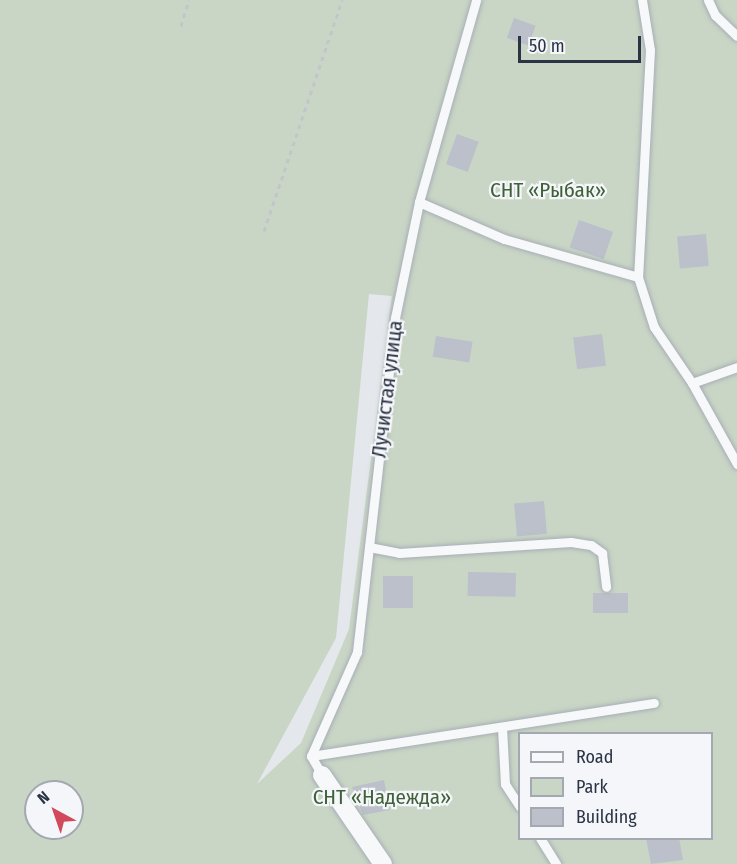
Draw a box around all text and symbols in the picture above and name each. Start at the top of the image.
scale bar [521,24,644,62]
text: 50 m [529,35,565,57]
park label: СНТ «Рыбак» [490,177,606,203]
street label: Лучистая улица [366,319,408,459]
legend [518,732,713,840]
text: Road [576,746,613,768]
text: Park [576,776,608,798]
north arrow [24,780,84,840]
park label: СНТ «Надежда» [313,784,451,810]
text: N [34,787,53,808]
text: Building [576,806,637,828]

